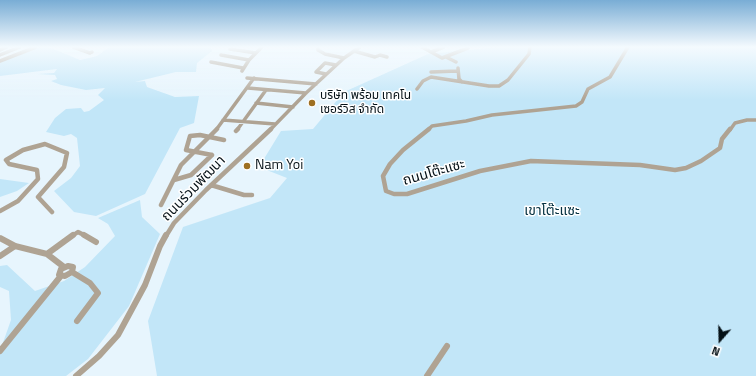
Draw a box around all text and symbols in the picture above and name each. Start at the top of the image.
place label: บริษัท พร้อม เทคโน เซอร์วิส จำกัด [320,89,411,117]
marker: บริษัท พร้อม เทคโน เซอร์วิส จำกัด [307,98,317,108]
street label: ถนนร่วมพัฒนา [159,153,229,225]
street label: ถนนโต๊ะแซะ [401,156,467,190]
place label: Nam Yoi [255,158,303,174]
marker: Nam Yoi [242,161,252,171]
park label: เขาโต๊ะแซะ [524,204,580,220]
north arrow [700,320,740,360]
text: N [710,342,722,360]

